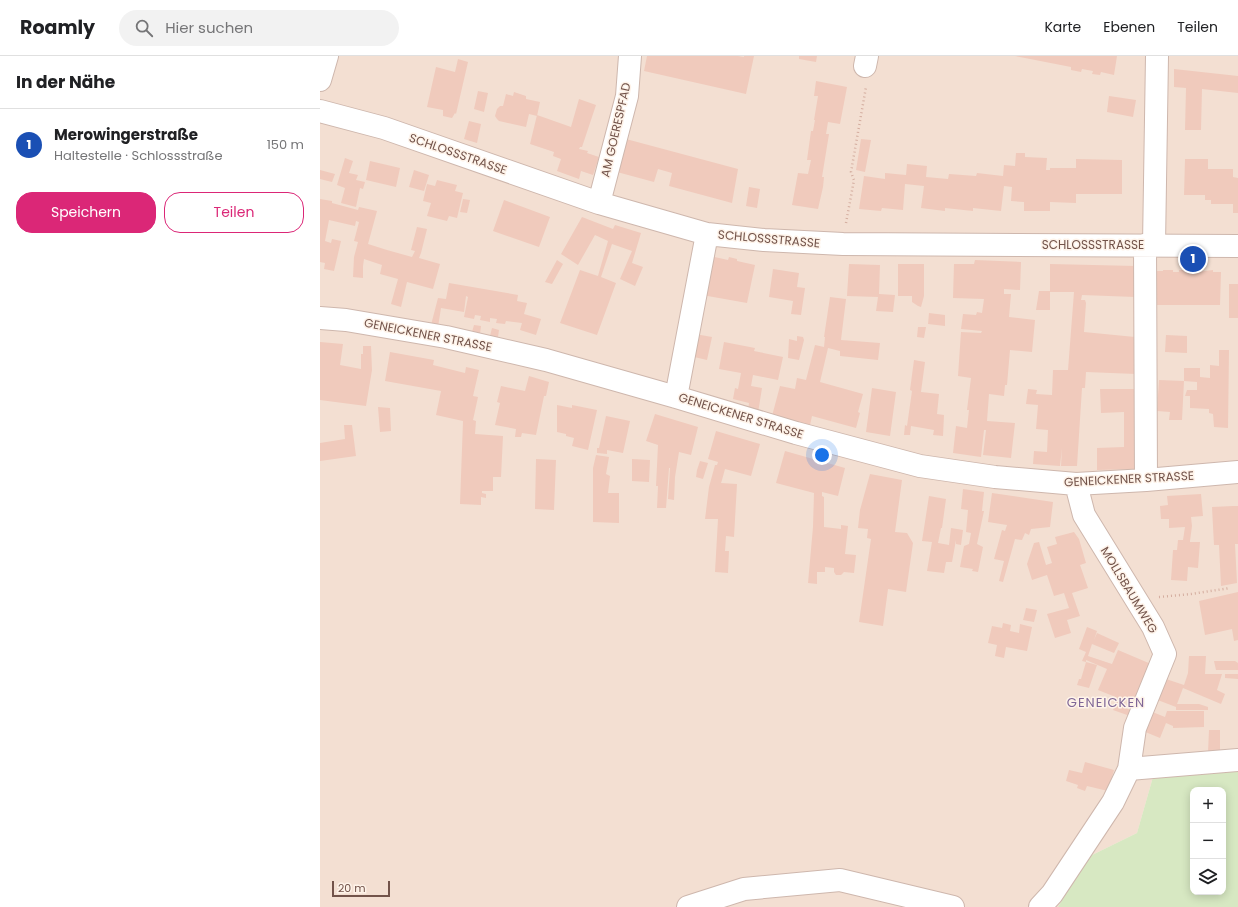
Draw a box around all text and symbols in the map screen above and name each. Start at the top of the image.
search box [119,10,399,46]
text: Roamly [20,14,95,41]
icon: search [133,17,155,39]
text: Hier suchen [165,17,253,38]
text: Karte [1044,17,1081,37]
text: Ebenen [1103,17,1155,37]
text: Teilen [1177,17,1218,37]
text: In der Nähe [16,70,115,94]
street label: AM GOERESPFAD [596,81,635,179]
text: Merowingerstraße [54,124,198,145]
street label: SCHLOSSSTRASSE [407,129,509,178]
text: 1 [27,135,31,154]
text: 150 m [267,135,304,154]
text: Haltestelle · Schlossstraße [54,146,223,165]
button: Speichern [16,192,156,233]
button: Teilen [164,192,304,233]
street label: SCHLOSSSTRASSE [717,226,821,251]
street label: SCHLOSSSTRASSE [1042,236,1144,253]
pin: 1 [1180,244,1206,274]
street label: GENEICKENER STRASSE [363,314,493,355]
street label: GENEICKENER STRASSE [677,388,806,443]
your location [812,445,832,465]
street label: GENEICKENER STRASSE [1064,467,1194,490]
street label: MOLLSBAUMWEG [1097,543,1162,636]
district label: GENEICKEN [1067,693,1145,712]
map controls [1190,787,1226,895]
button: + [1190,787,1226,823]
button: − [1190,823,1226,859]
button: layers [1190,859,1226,895]
scale bar [332,879,390,898]
text: 20 m [338,880,366,896]

